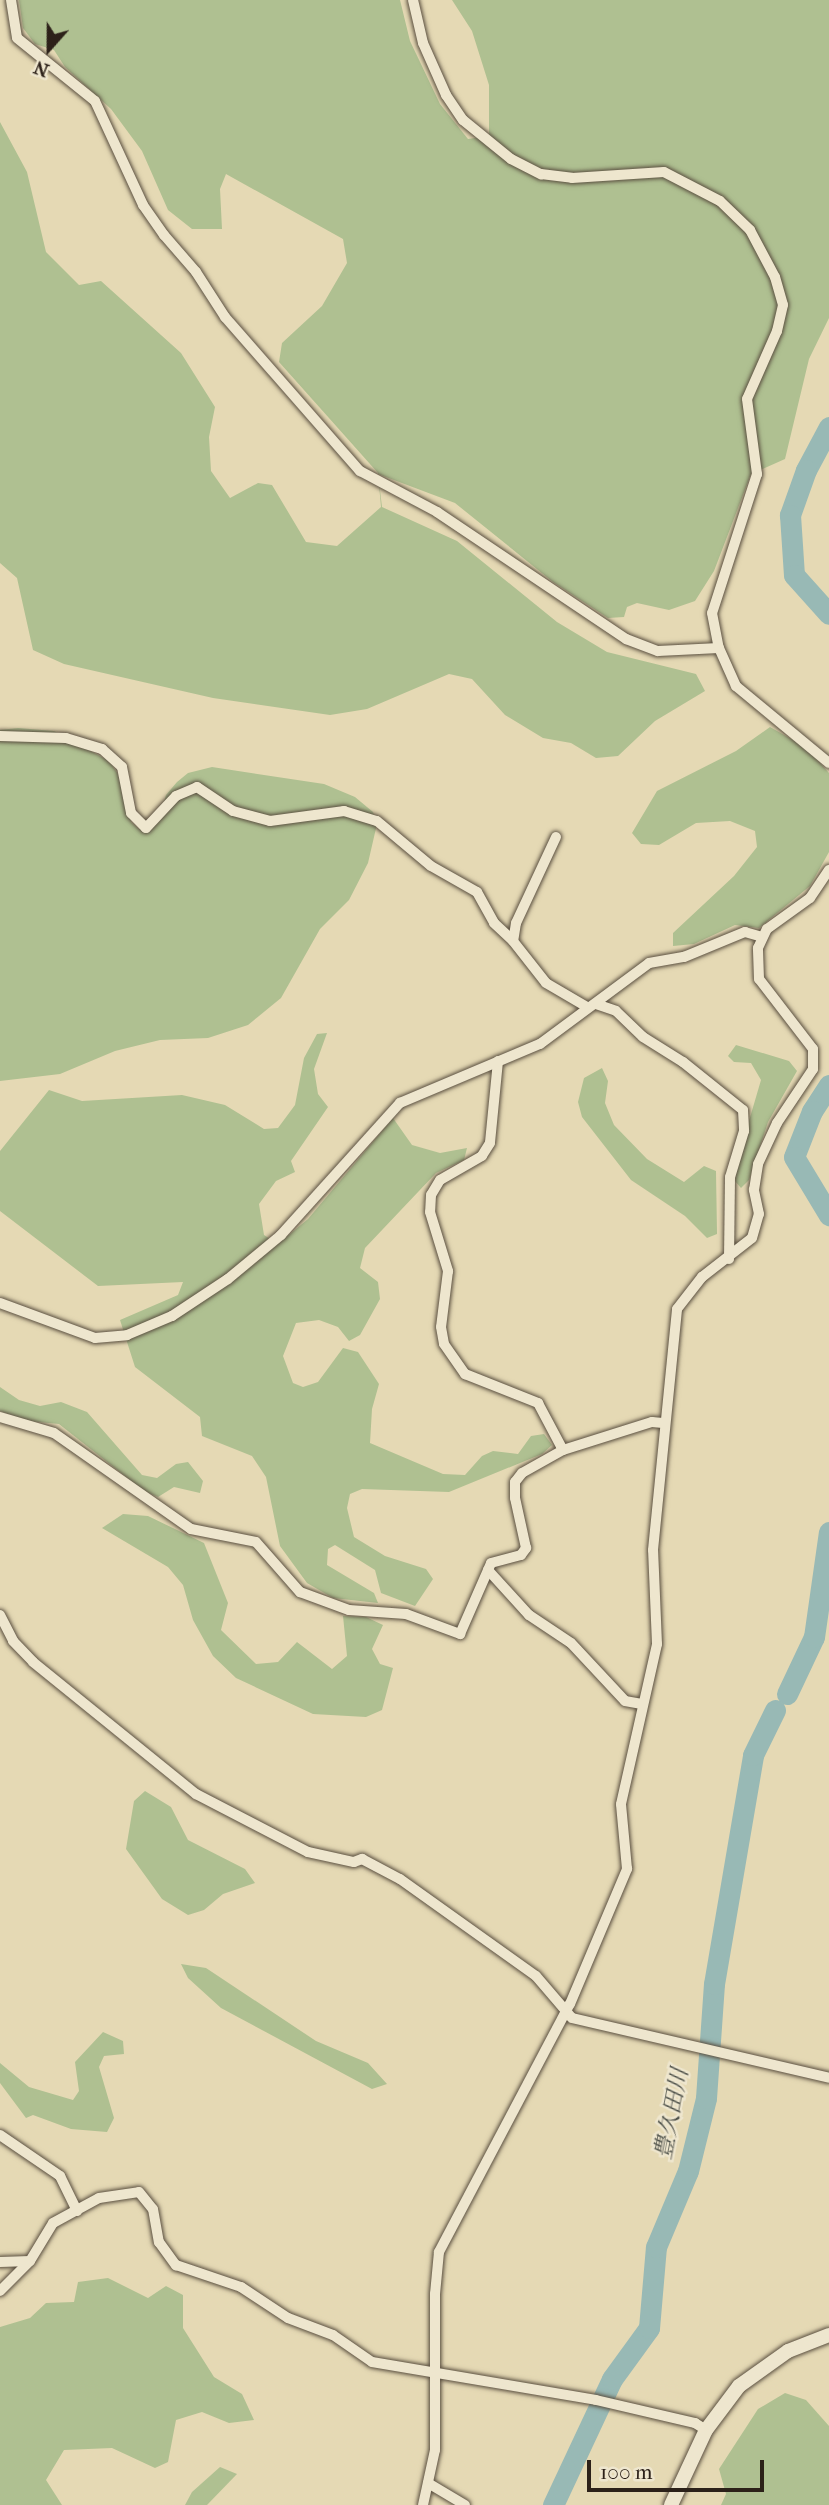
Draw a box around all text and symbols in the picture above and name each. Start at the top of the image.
north arrow [14,14,84,84]
text: N [31,56,52,81]
water label: 豊久田川 [650,2066,694,2162]
scale bar [591,2446,768,2490]
text: 100 m [600,2460,653,2484]

